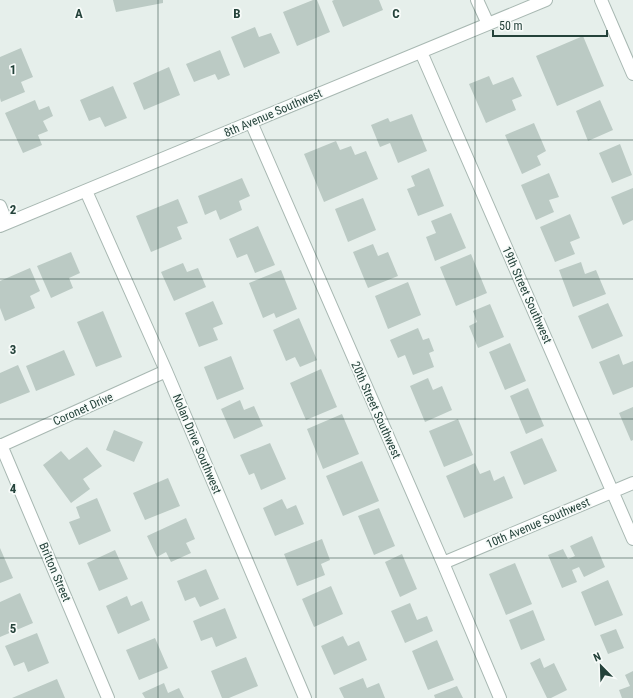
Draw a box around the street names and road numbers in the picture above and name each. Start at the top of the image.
street label: 8th Avenue Southwest [222,86,325,140]
street label: 19th Street Southwest [499,244,555,346]
street label: 20th Street Southwest [348,359,404,461]
street label: Coronet Drive [51,389,115,428]
street label: Nolan Drive Southwest [170,392,225,496]
street label: 10th Avenue Southwest [484,495,592,551]
street label: Britton Street [36,540,74,604]

